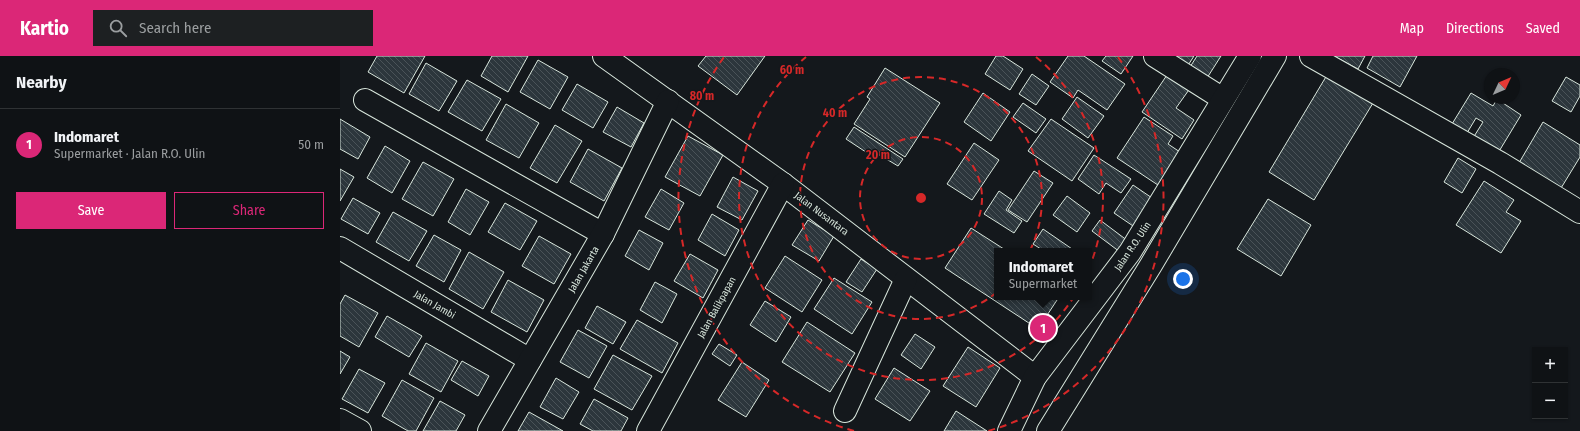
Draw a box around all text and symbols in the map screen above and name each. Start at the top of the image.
search box [93,10,373,46]
text: Kartio [20,17,69,40]
icon: search [107,17,129,39]
text: Search here [139,19,211,37]
text: Map [1400,20,1424,37]
text: Directions [1446,20,1504,37]
text: Saved [1526,20,1560,37]
text: 60 m [780,63,804,77]
north arrow [1484,68,1520,104]
text: Nearby [16,72,67,93]
text: 80 m [690,89,714,103]
text: 40 m [823,106,847,120]
text: Indomaret [54,128,119,146]
text: 1 [26,137,32,152]
text: 50 m [298,137,324,152]
text: Supermarket · Jalan R.O. Ulin [54,146,205,161]
text: 20 m [865,148,890,162]
street label: Jalan Nusantara [792,190,851,238]
centre of rings [914,191,928,205]
button: Save [16,192,166,229]
button: Share [174,192,324,229]
street label: Jalan R.O. Ulin [1112,220,1154,273]
street label: Jalan Jakarta [566,244,602,295]
popup [994,248,1092,300]
text: Indomaret [1009,258,1074,276]
your location [1173,269,1193,289]
street label: Jalan Balikpapan [695,275,739,340]
text: Supermarket [1009,276,1077,291]
street label: Jalan Jambi [412,288,457,322]
pin: 1 [1030,313,1056,343]
map controls [1532,347,1568,419]
button: + [1532,347,1568,383]
button: − [1532,383,1568,419]

